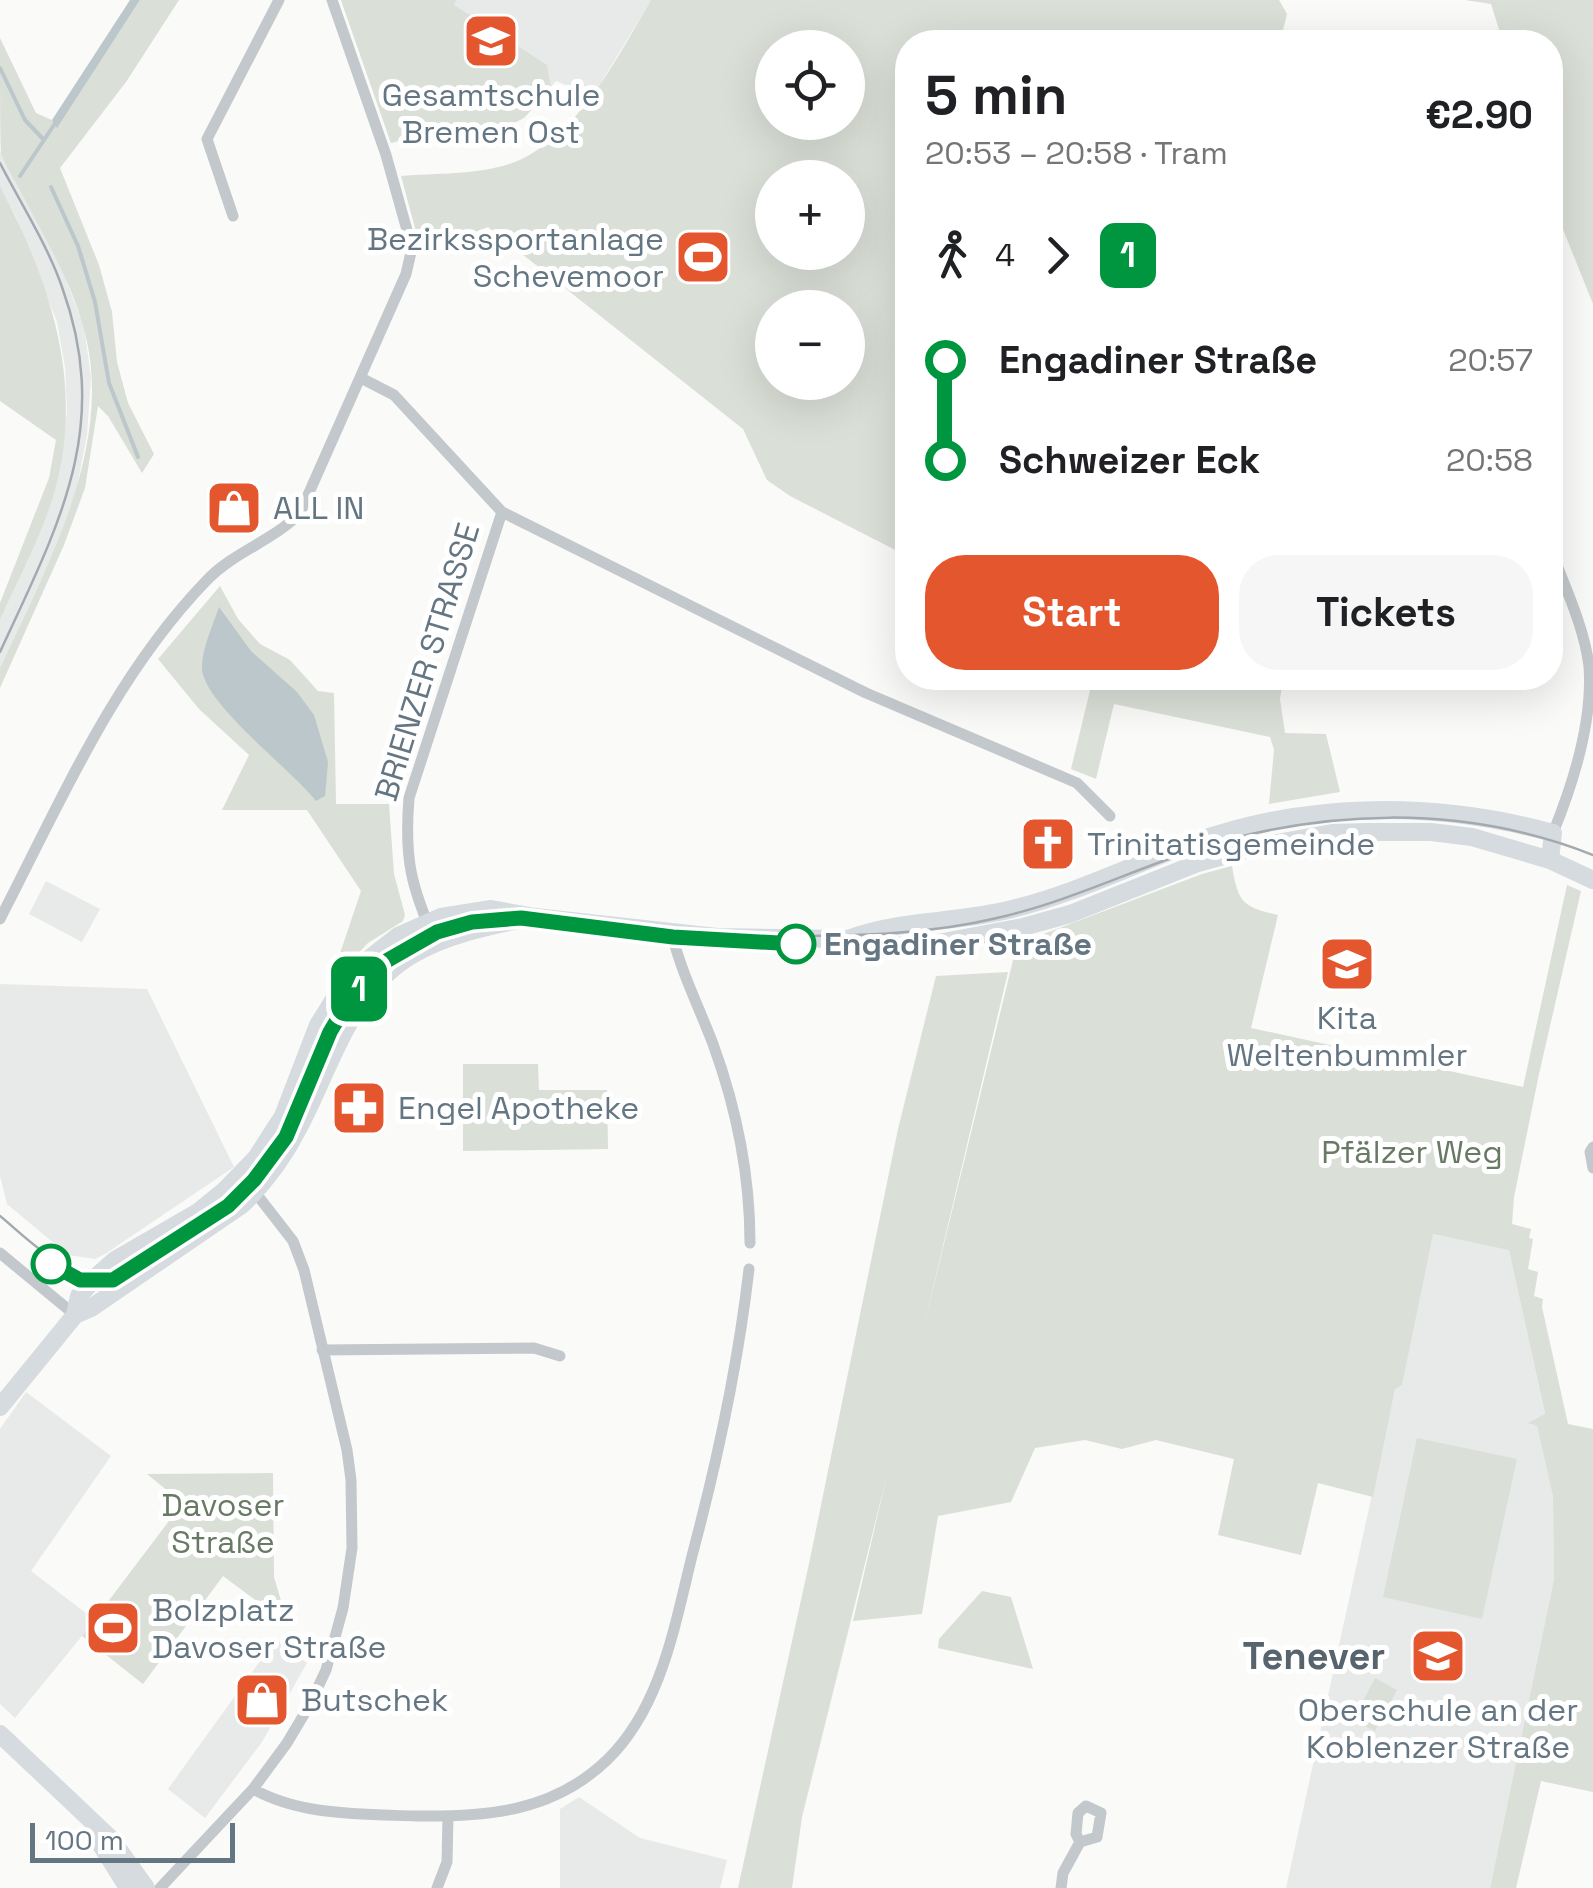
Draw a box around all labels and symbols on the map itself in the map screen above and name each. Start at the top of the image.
school or university icon: Gesamtschule Bremen Ost [461,11,521,71]
place label: Gesamtschule Bremen Ost [382,75,600,152]
place label: Bezirkssportanlage Schevemoor [367,219,664,296]
sports icon: Bezirkssportanlage Schevemoor [673,227,733,287]
shop icon: ALL IN [204,478,264,538]
place label: ALL IN [273,488,365,528]
street label: BRIENZER STRASSE [366,518,488,806]
church icon: Trinitatisgemeinde [1018,814,1078,874]
place label: Trinitatisgemeinde [1087,824,1375,864]
place label: Engadiner Straße [824,924,1092,964]
marker: Engadiner Straße [777,925,815,963]
school or university icon: Kita Weltenbummler [1317,934,1377,994]
line badge: 1 [326,956,392,1022]
place label: Kita Weltenbummler [1226,998,1468,1075]
pharmacy icon: Engel Apotheke [329,1078,389,1138]
place label: Engel Apotheke [398,1088,639,1128]
park label: Pfälzer Weg [1321,1132,1503,1172]
unlabelled marker [32,1245,70,1283]
park label: Davoser Straße [161,1485,285,1562]
place label: Bolzplatz Davoser Straße [152,1590,387,1667]
sports icon: Bolzplatz Davoser Straße [83,1598,143,1658]
school or university icon: Oberschule an der Koblenzer Straße [1408,1626,1468,1686]
district label: Tenever [1243,1632,1385,1680]
shop icon: Butschek [232,1670,292,1730]
place label: Butschek [301,1680,448,1720]
place label: Oberschule an der Koblenzer Straße [1298,1690,1578,1767]
scale bar [30,1818,235,1862]

